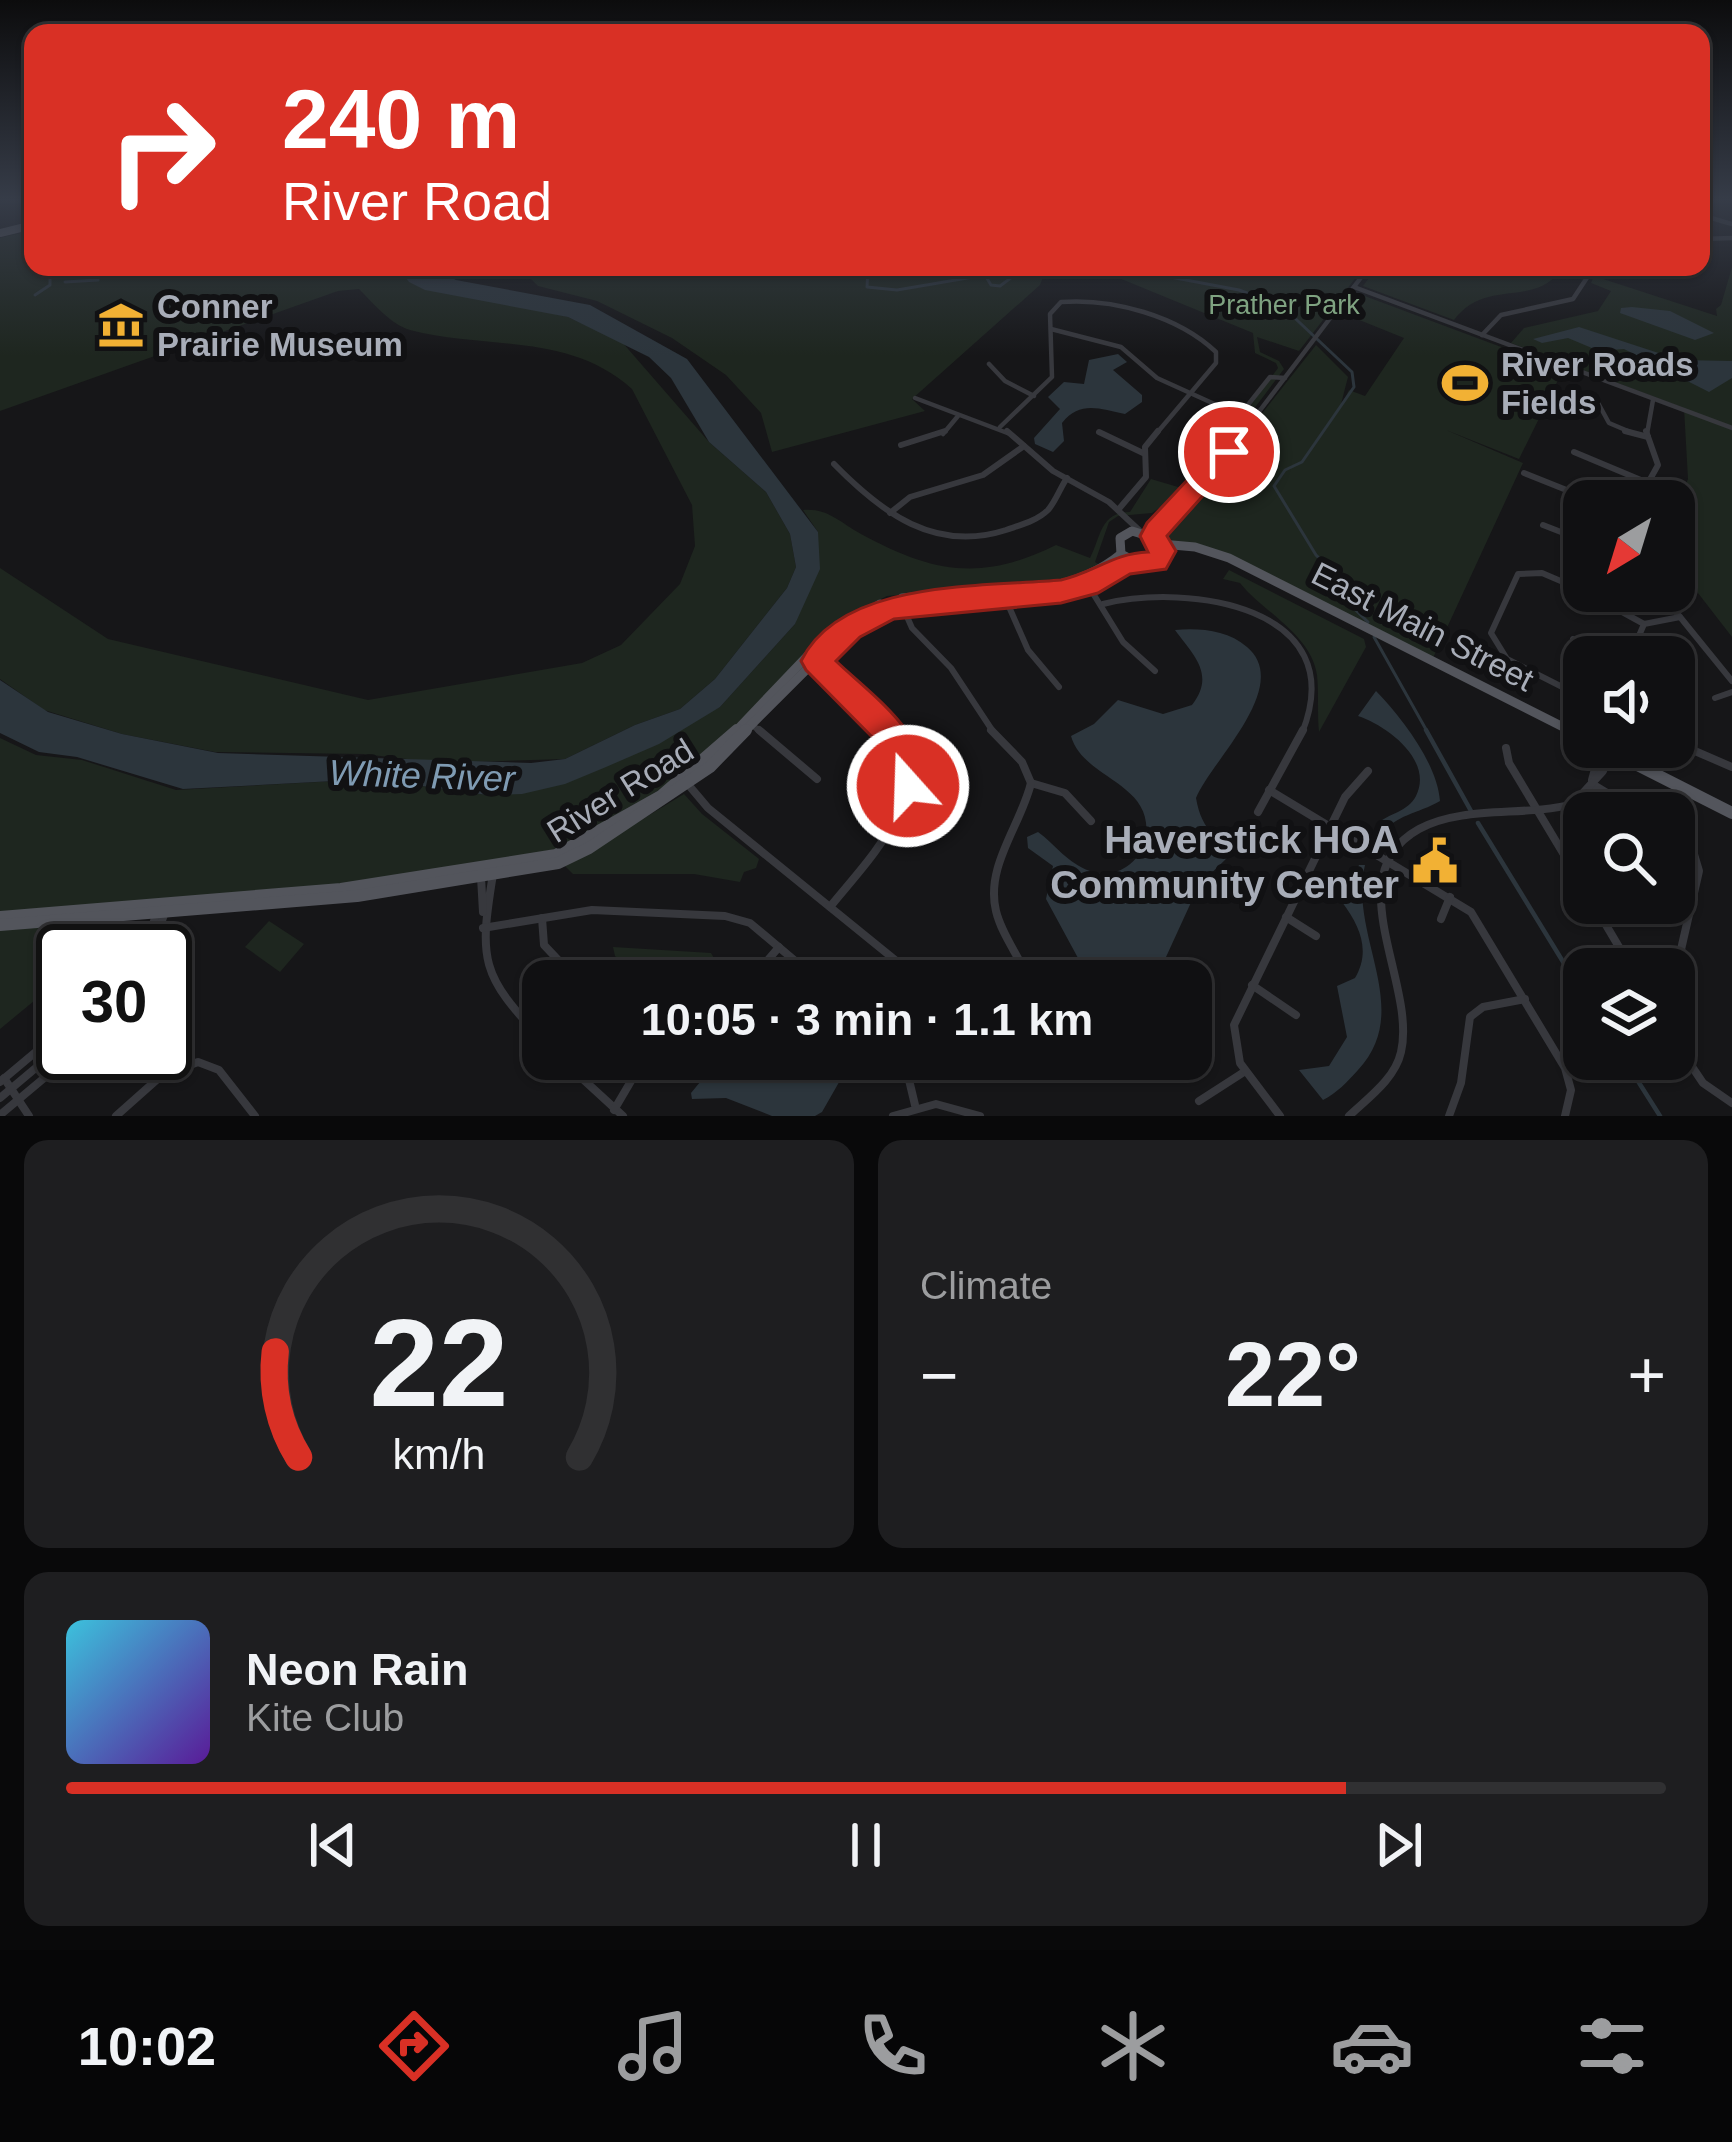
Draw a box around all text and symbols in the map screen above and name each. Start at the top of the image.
icon: right [84,72,240,228]
text: 240 m [282,72,520,166]
text: River Road [282,171,552,231]
place label: Conner Prairie Museum [157,288,403,363]
park label: Prather Park [1208,290,1360,320]
museum icon: Conner Prairie Museum [96,300,146,350]
place label: River Roads Fields [1501,346,1694,421]
sports icon: River Roads Fields [1440,358,1490,408]
pin [1178,401,1280,503]
icon: arrive [1196,419,1262,485]
north arrow [1563,480,1695,612]
map controls [1563,480,1695,1080]
street label: East Main Street [1306,555,1540,698]
button: sound [1563,636,1695,768]
position arrow [845,723,971,849]
street label: River Road [540,731,700,850]
water label: White River [328,752,518,799]
button: search [1563,792,1695,924]
place label: Haverstick HOA Community Center [1050,818,1399,906]
public building icon: Haverstick HOA Community Center [1410,836,1460,886]
speed limit sign: 30 [36,924,192,1080]
button: layers [1563,948,1695,1080]
text: 10:05 · 3 min · 1.1 km [641,994,1093,1045]
text: Climate [920,1264,1052,1307]
text: 22 [370,1293,508,1432]
text: 22° [1225,1325,1361,1425]
text: − [920,1338,959,1412]
text: + [1627,1338,1666,1412]
text: km/h [393,1430,485,1478]
text: Neon Rain [246,1644,469,1695]
text: Kite Club [246,1696,404,1739]
icon: previous [300,1812,366,1878]
icon: pause [833,1812,899,1878]
icon: next [1366,1812,1432,1878]
icon: directions [372,2004,456,2088]
icon: music [611,2004,695,2088]
icon: phone [851,2004,935,2088]
icon: climate [1091,2004,1175,2088]
icon: car [1330,2004,1414,2088]
icon: filters [1570,2004,1654,2088]
text: 10:02 [78,2016,216,2076]

